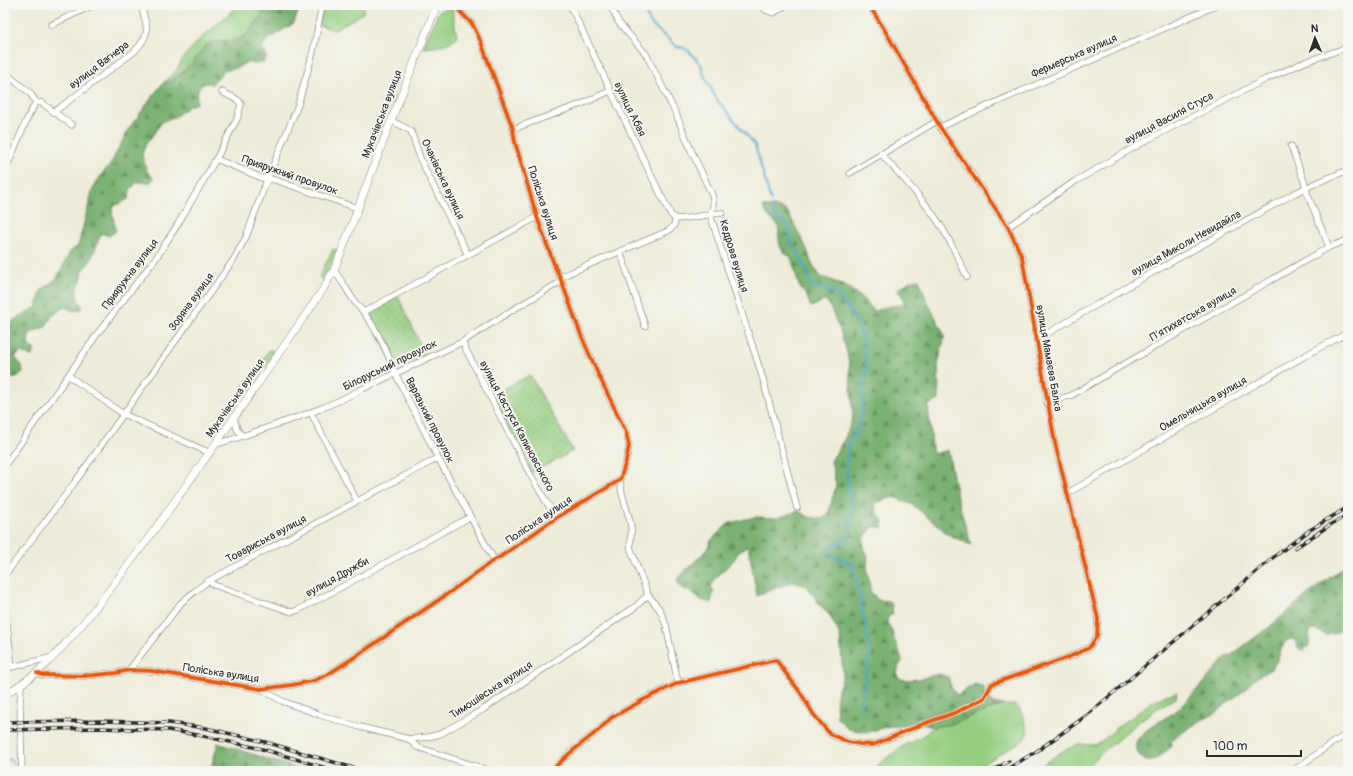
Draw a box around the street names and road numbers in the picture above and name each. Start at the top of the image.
street label: Фермерська вулиця [1029,31,1119,81]
street label: вулиця Вагнера [67,38,131,92]
street label: Мукачівська вулиця [359,68,405,160]
street label: вулиця Абая [611,80,649,138]
street label: вулиця Василя Стуса [1123,89,1215,147]
street label: Очаківська вулиця [419,137,467,221]
street label: Прияружний провулок [240,152,340,198]
street label: Поліська вулиця [525,164,561,242]
street label: вулиця Миколи Невидайла [1129,207,1243,279]
street label: Кедрова вулиця [717,218,751,294]
street label: Прияружна вулиця [99,236,161,312]
street label: Зоряна вулиця [166,270,216,334]
street label: Пʼятихатська вулиця [1148,284,1238,344]
street label: вулиця Мамаєва Балка [1033,304,1065,412]
street label: Білоруський провулок [341,336,440,393]
street label: Мукачівська вулиця [203,356,267,440]
street label: вулиця Кастуся Калиновського [477,358,557,494]
street label: Омельницька вулиця [1157,374,1249,434]
street label: Варязький провулок [403,375,457,465]
street label: Поліська вулиця [503,493,575,547]
street label: Товариська вулиця [224,512,308,566]
street label: вулиця Дружби [303,554,371,600]
street label: Тимошівська вулиця [447,658,535,722]
street label: Поліська вулиця [182,661,260,685]

